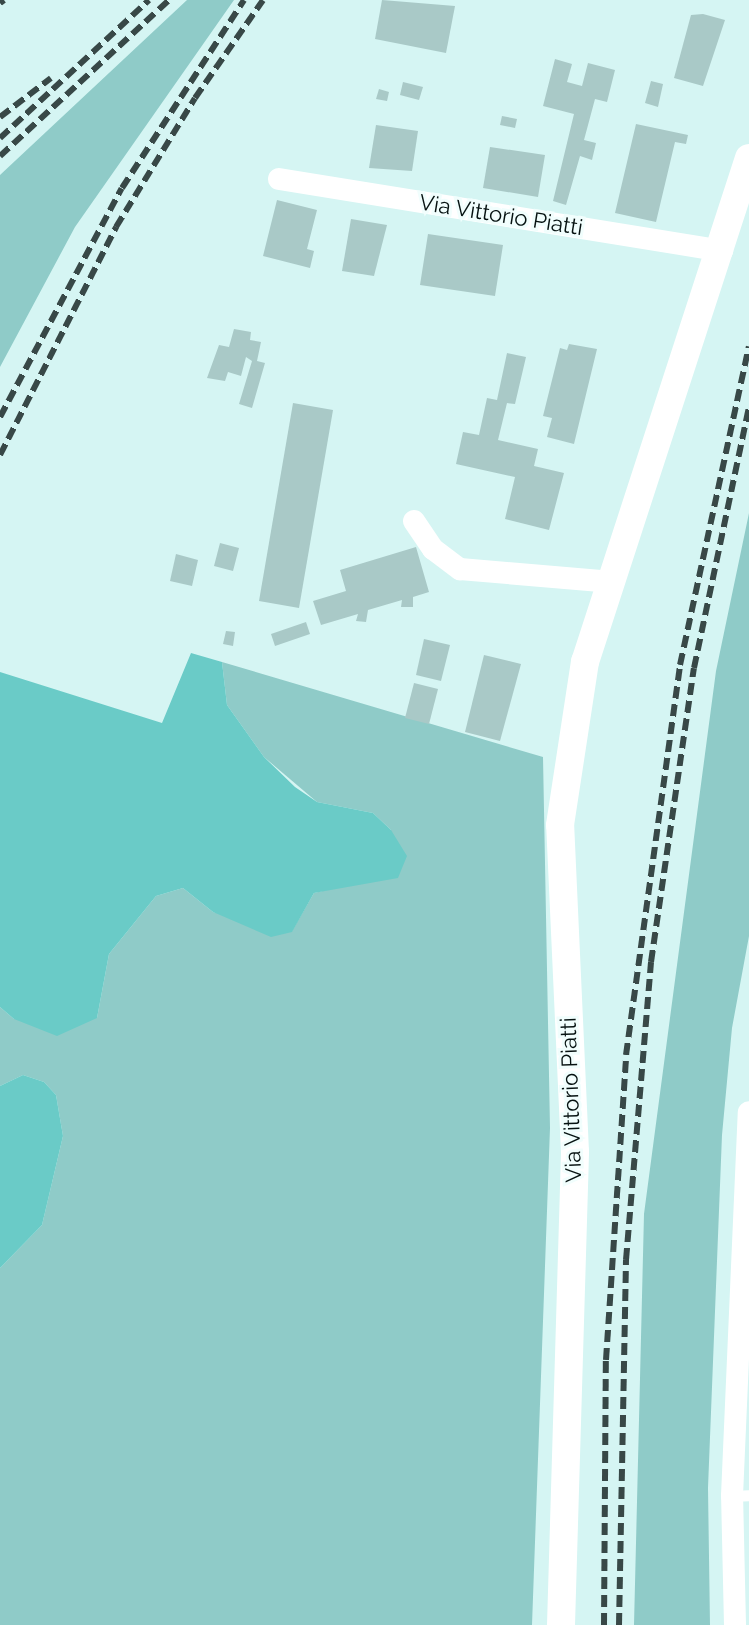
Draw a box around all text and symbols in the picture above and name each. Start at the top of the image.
street label: Via Vittorio Piatti [417,189,585,241]
street label: Via Vittorio Piatti [555,1017,587,1183]

